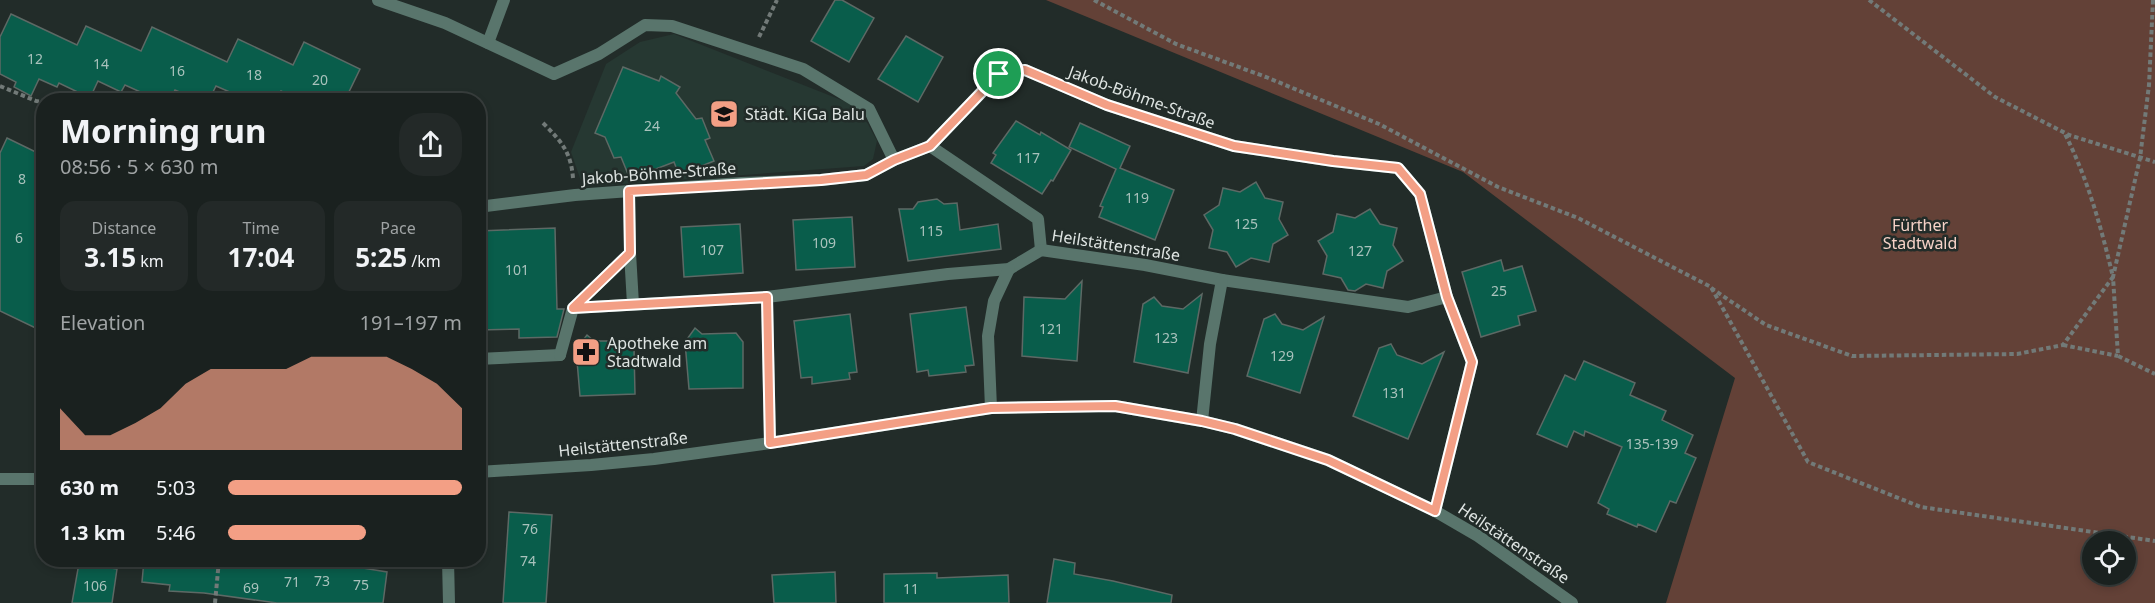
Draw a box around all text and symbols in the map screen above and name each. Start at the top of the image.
pin [973,48,1024,99]
house number: 12 [27,49,43,68]
house number: 14 [93,54,109,73]
icon: arrive [982,57,1015,90]
street label: Jakob-Böhme-Straße [1064,60,1218,134]
house number: 16 [169,61,185,80]
house number: 18 [246,65,262,84]
house number: 20 [312,70,328,89]
school or university icon: Städt. KiGa Balu [708,98,740,130]
place label: Städt. KiGa Balu [745,103,865,125]
text: Morning run [60,108,266,153]
button: share [399,113,462,176]
house number: 24 [644,116,660,135]
house number: 117 [1016,148,1040,167]
text: 08:56 · 5 × 630 m [60,153,218,180]
street label: Jakob-Böhme-Straße [579,157,737,190]
house number: 8 [18,169,26,188]
house number: 119 [1125,188,1149,207]
house number: 125 [1234,214,1258,233]
park label: Fürther Stadtwald [1883,214,1957,254]
text: Distance [92,217,156,239]
text: Time [242,217,280,239]
text: Pace [380,217,416,239]
house number: 115 [919,221,943,240]
street label: Heilstättenstraße [1050,224,1182,266]
house number: 6 [15,228,23,247]
house number: 109 [812,233,836,252]
text: 3.15 [84,239,136,275]
text: 17:04 [228,239,294,275]
text: 5:25 [355,239,407,275]
house number: 107 [700,240,724,259]
house number: 127 [1348,241,1372,260]
text: km [136,250,164,272]
text: /km [407,250,441,272]
house number: 101 [505,260,529,279]
house number: 25 [1491,281,1507,300]
text: Elevation [60,309,145,336]
text: 191–197 m [359,309,462,336]
house number: 121 [1039,319,1063,338]
house number: 123 [1154,328,1178,347]
place label: Apotheke am Stadtwald [607,332,707,372]
pharmacy icon: Apotheke am Stadtwald [570,336,602,368]
house number: 129 [1270,346,1294,365]
house number: 131 [1382,383,1406,402]
street label: Heilstättenstraße [557,426,689,462]
house number: 135-139 [1626,434,1678,453]
text: 630 m [60,474,119,501]
text: 5:03 [156,474,196,501]
street label: Heilstättenstraße [1454,498,1574,588]
text: 1.3 km [60,519,126,546]
text: 5:46 [156,519,196,546]
house number: 76 [522,519,538,538]
map controls [2082,531,2136,585]
button: locate [2082,531,2136,585]
house number: 74 [520,551,536,570]
house number: 73 [314,571,330,590]
house number: 71 [284,572,300,591]
house number: 75 [353,575,369,594]
house number: 106 [83,576,107,595]
house number: 69 [243,578,259,597]
house number: 11 [903,579,919,598]

